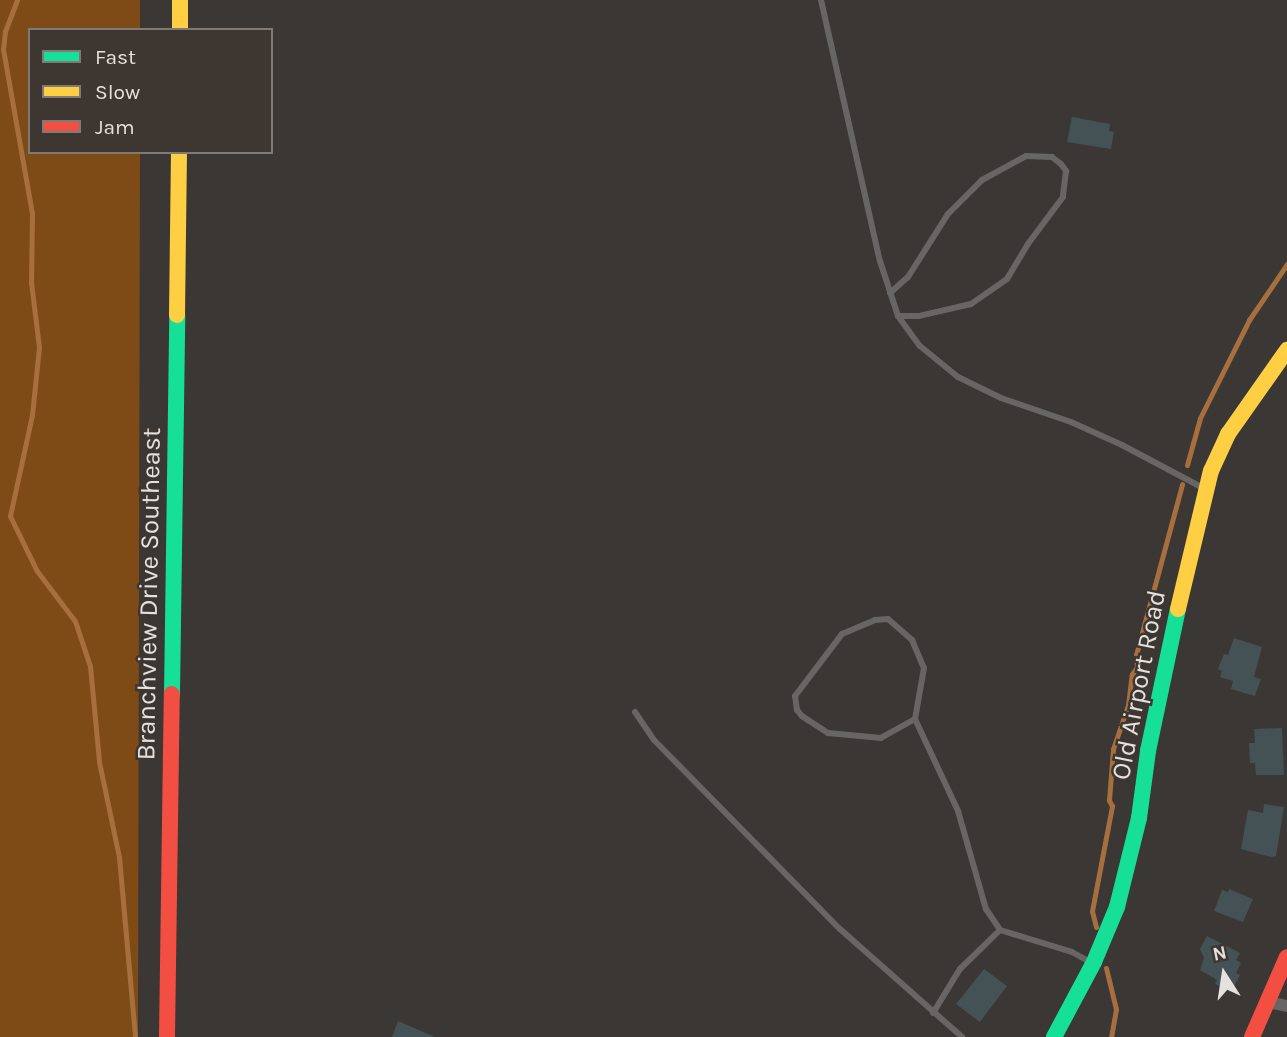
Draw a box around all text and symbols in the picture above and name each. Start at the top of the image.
legend [28,28,273,154]
text: Fast [95,45,136,69]
text: Slow [95,80,140,104]
text: Jam [95,115,135,139]
street label: Branchview Drive Southeast [130,427,168,761]
street label: Old Airport Road [1105,588,1173,782]
north arrow [1189,939,1259,1009]
text: N [1211,941,1229,966]

